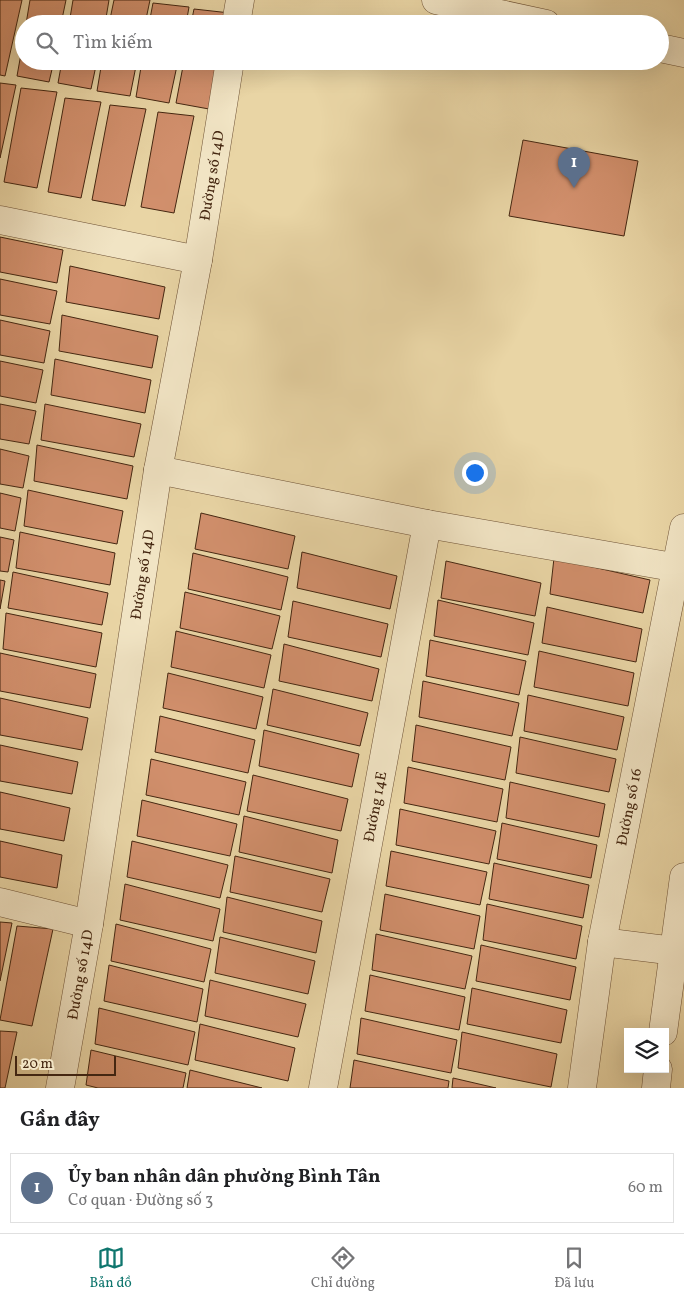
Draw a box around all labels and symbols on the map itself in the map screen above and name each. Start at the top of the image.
street label: Đường số 14D [195,129,231,222]
pin: 1 [558,147,590,188]
your location [462,460,488,486]
street label: Đường số 14D [126,528,161,621]
street label: Đường số 16 [612,767,648,848]
street label: Đường 14E [360,770,393,844]
street label: Đường số 14D [63,928,100,1022]
scale bar [15,1053,116,1076]

